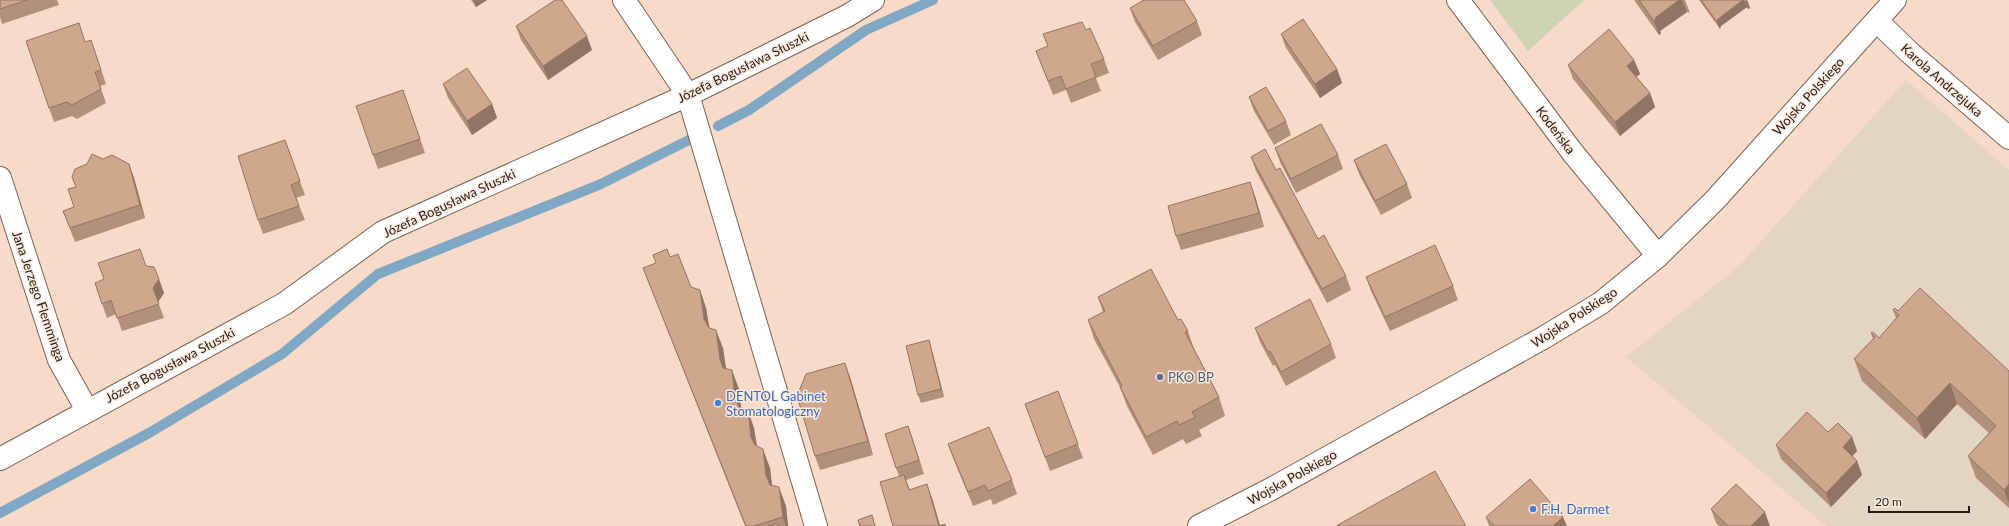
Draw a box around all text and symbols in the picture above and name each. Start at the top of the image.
street label: Józefa Bogusława Słuszki [675,28,811,106]
street label: Karola Andrzejuka [1898,40,1986,120]
street label: Wojska Polskiego [1769,54,1847,138]
street label: Kodeńska [1533,103,1579,157]
street label: Józefa Bogusława Słuszki [380,165,518,241]
street label: Jana Jerzego Flemminga [9,228,69,364]
street label: Wojska Polskiego [1528,283,1620,351]
street label: Józefa Bogusława Słuszki [102,324,238,406]
place label: PKO BP [1168,369,1214,385]
marker: PKO BP [1155,372,1165,382]
place label: DENTOL Gabinet Stomatologiczny [726,388,826,419]
marker: DENTOL Gabinet Stomatologiczny [713,398,723,408]
street label: Wojska Polskiego [1245,446,1339,508]
scale bar [1869,488,1969,514]
text: 20 m [1875,494,1902,509]
place label: F.H. Darmet [1541,501,1610,517]
marker: F.H. Darmet [1528,504,1538,514]

